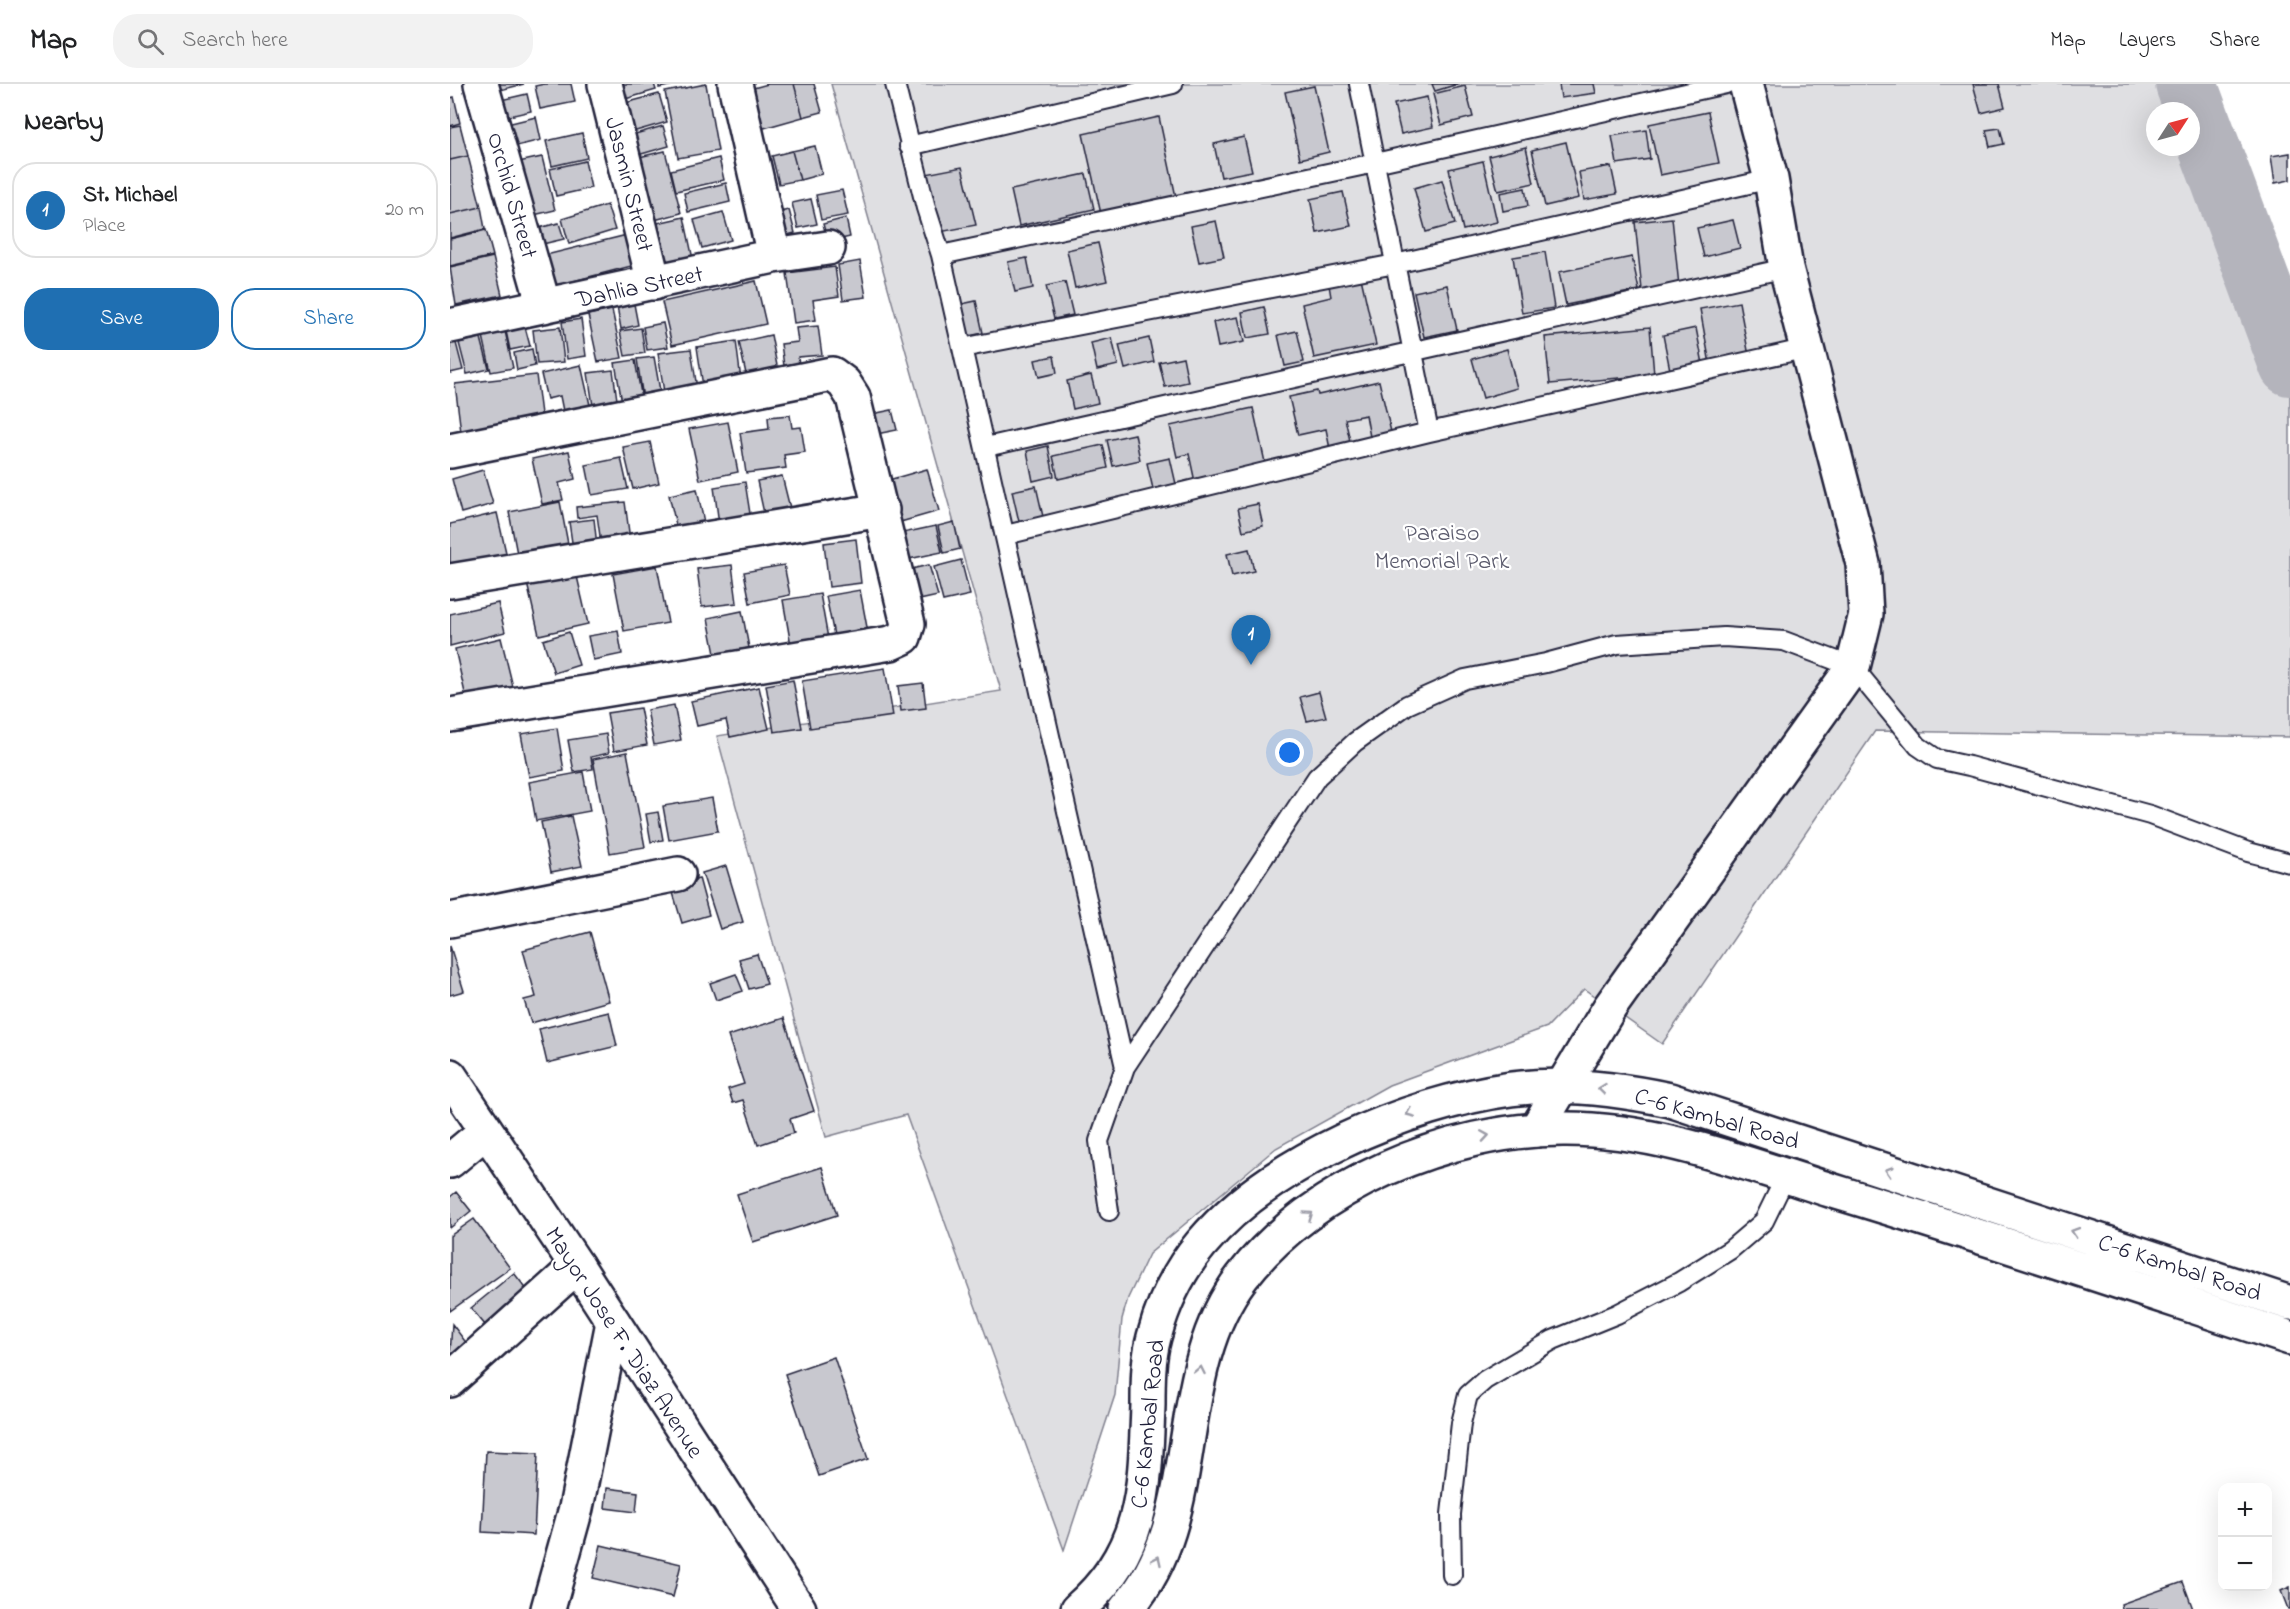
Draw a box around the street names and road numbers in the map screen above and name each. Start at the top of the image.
street label: Jasmin Street [594,113,661,256]
street label: Orchid Street [476,129,545,263]
street label: Dahlia Street [571,258,707,319]
street label: C-6 Kambal Road [1630,1080,1803,1161]
street label: Mayor Jose F. Diaz Avenue [534,1221,711,1467]
street label: C-6 Kambal Road [2093,1226,2266,1312]
street label: C-6 Kambal Road [1123,1337,1176,1511]

